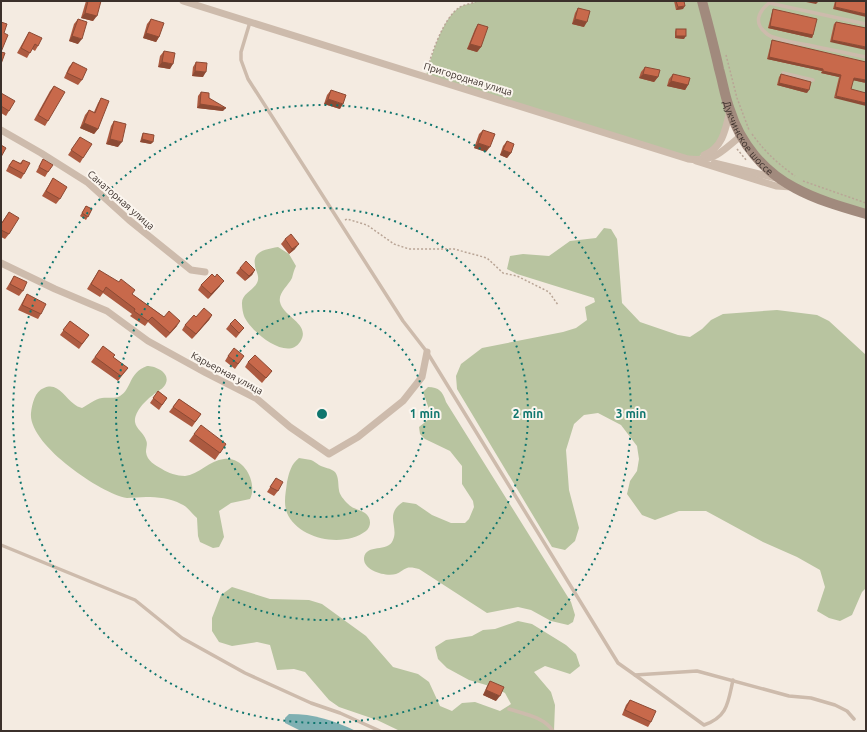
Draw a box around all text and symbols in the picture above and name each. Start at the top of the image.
street label: Пригородная улица [422,60,514,98]
street label: Дукчинское шоссе [722,99,776,177]
street label: Санаторная улица [86,168,156,232]
street label: Карьерная улица [189,349,265,397]
centre of rings [315,407,329,421]
text: 1 min [410,407,440,420]
text: 2 min [513,407,543,420]
text: 3 min [616,407,646,420]

